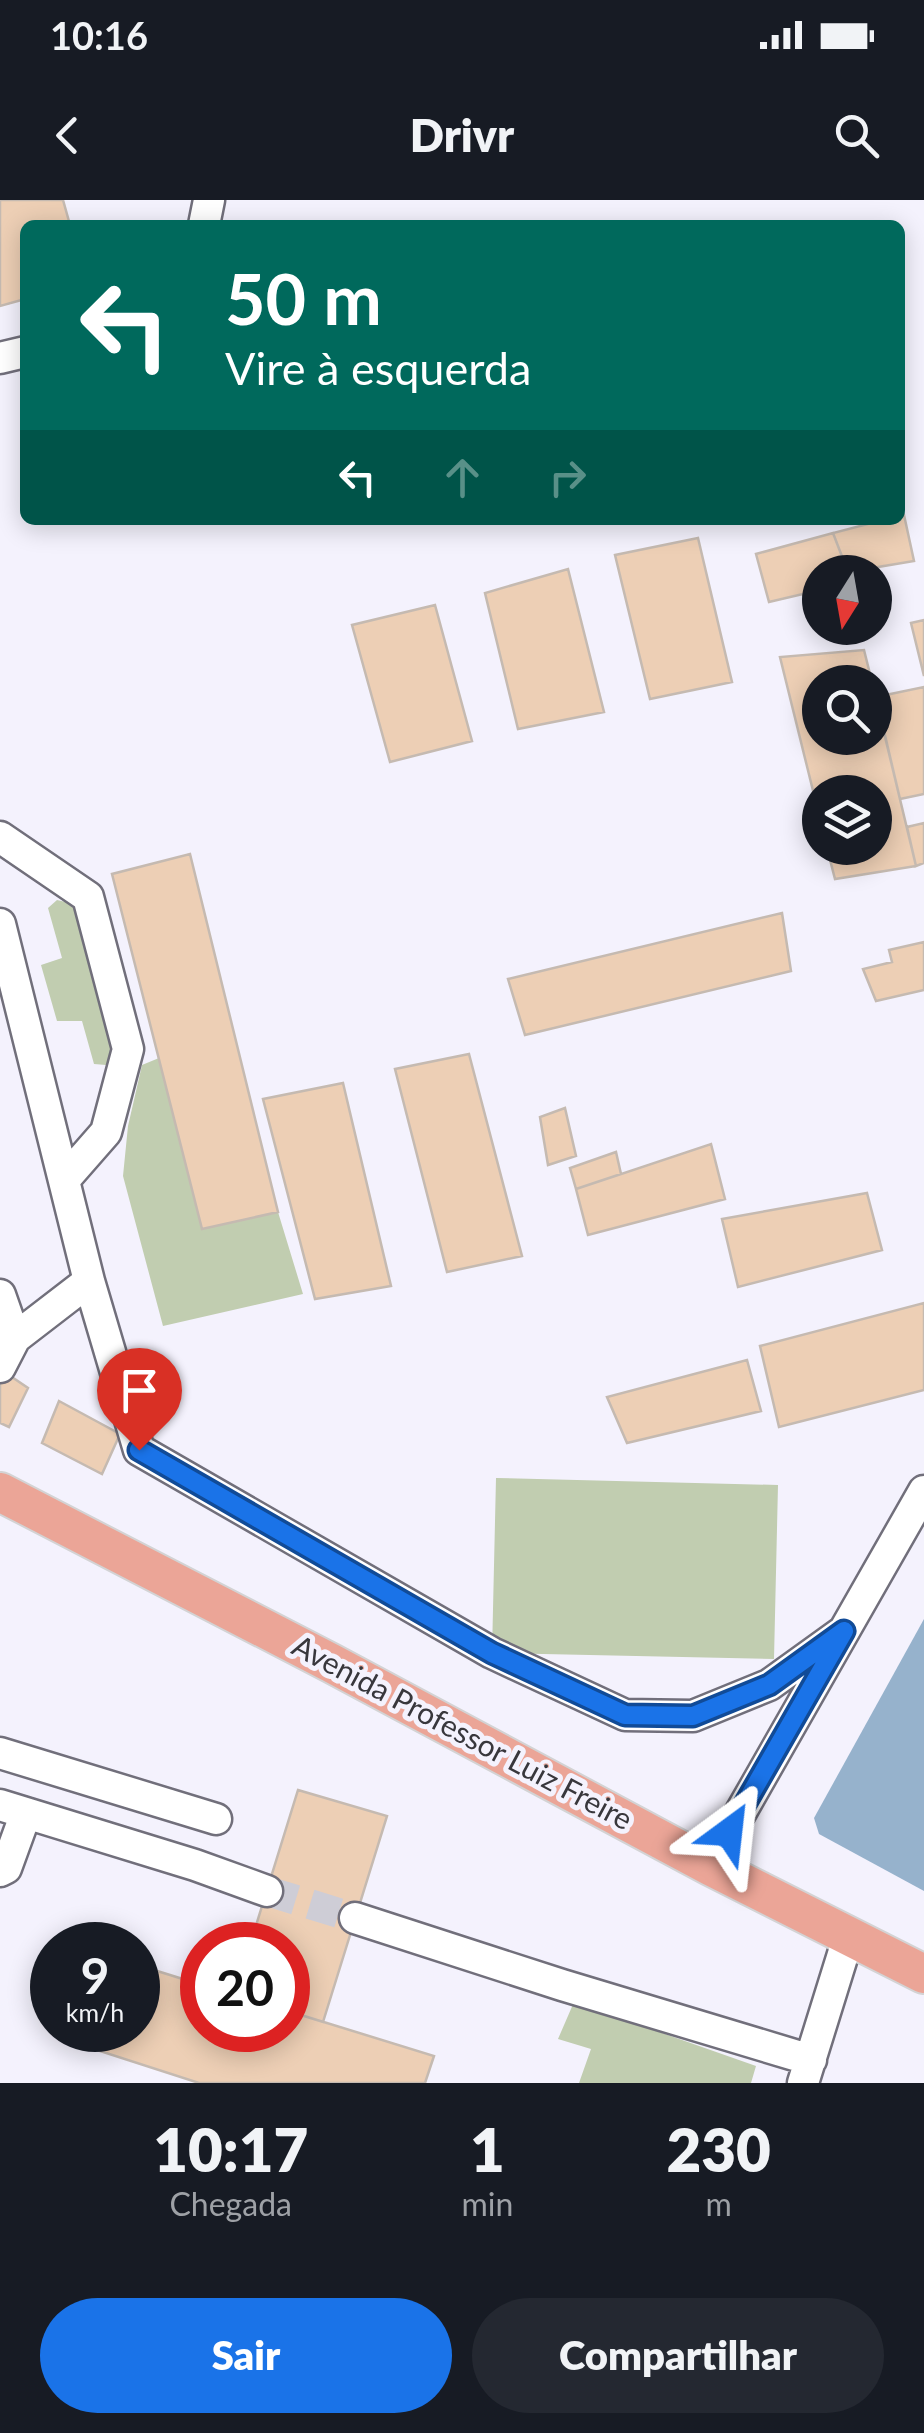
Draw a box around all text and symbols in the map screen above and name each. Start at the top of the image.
text: 10:16 [50,12,148,58]
icon: back [40,108,95,163]
text: Drivr [410,108,514,162]
icon: search [829,108,884,163]
text: 50 m [225,256,382,340]
icon: left [60,260,190,390]
text: Vire à esquerda [225,341,531,395]
icon: left [330,450,385,505]
icon: ahead [435,450,490,505]
icon: right [540,450,595,505]
north arrow [802,555,892,645]
map controls [802,555,892,865]
button: search [802,665,892,755]
button: layers [802,775,892,865]
pin [97,1348,182,1451]
icon: arrive [112,1363,167,1418]
street label: Avenida Professor Luiz Freire [287,1626,639,1836]
position arrow [677,1780,781,1884]
speed limit sign: 20 [180,1922,310,2052]
text: 9 [80,1945,110,2005]
text: km/h [66,1997,124,2027]
text: 10:17 [153,2113,308,2185]
text: 1 [470,2113,505,2185]
text: 230 [666,2113,771,2185]
text: Chegada [169,2184,292,2223]
text: min [461,2184,513,2223]
text: m [705,2184,732,2223]
button: Sair [40,2298,452,2413]
button: Compartilhar [472,2298,884,2413]

